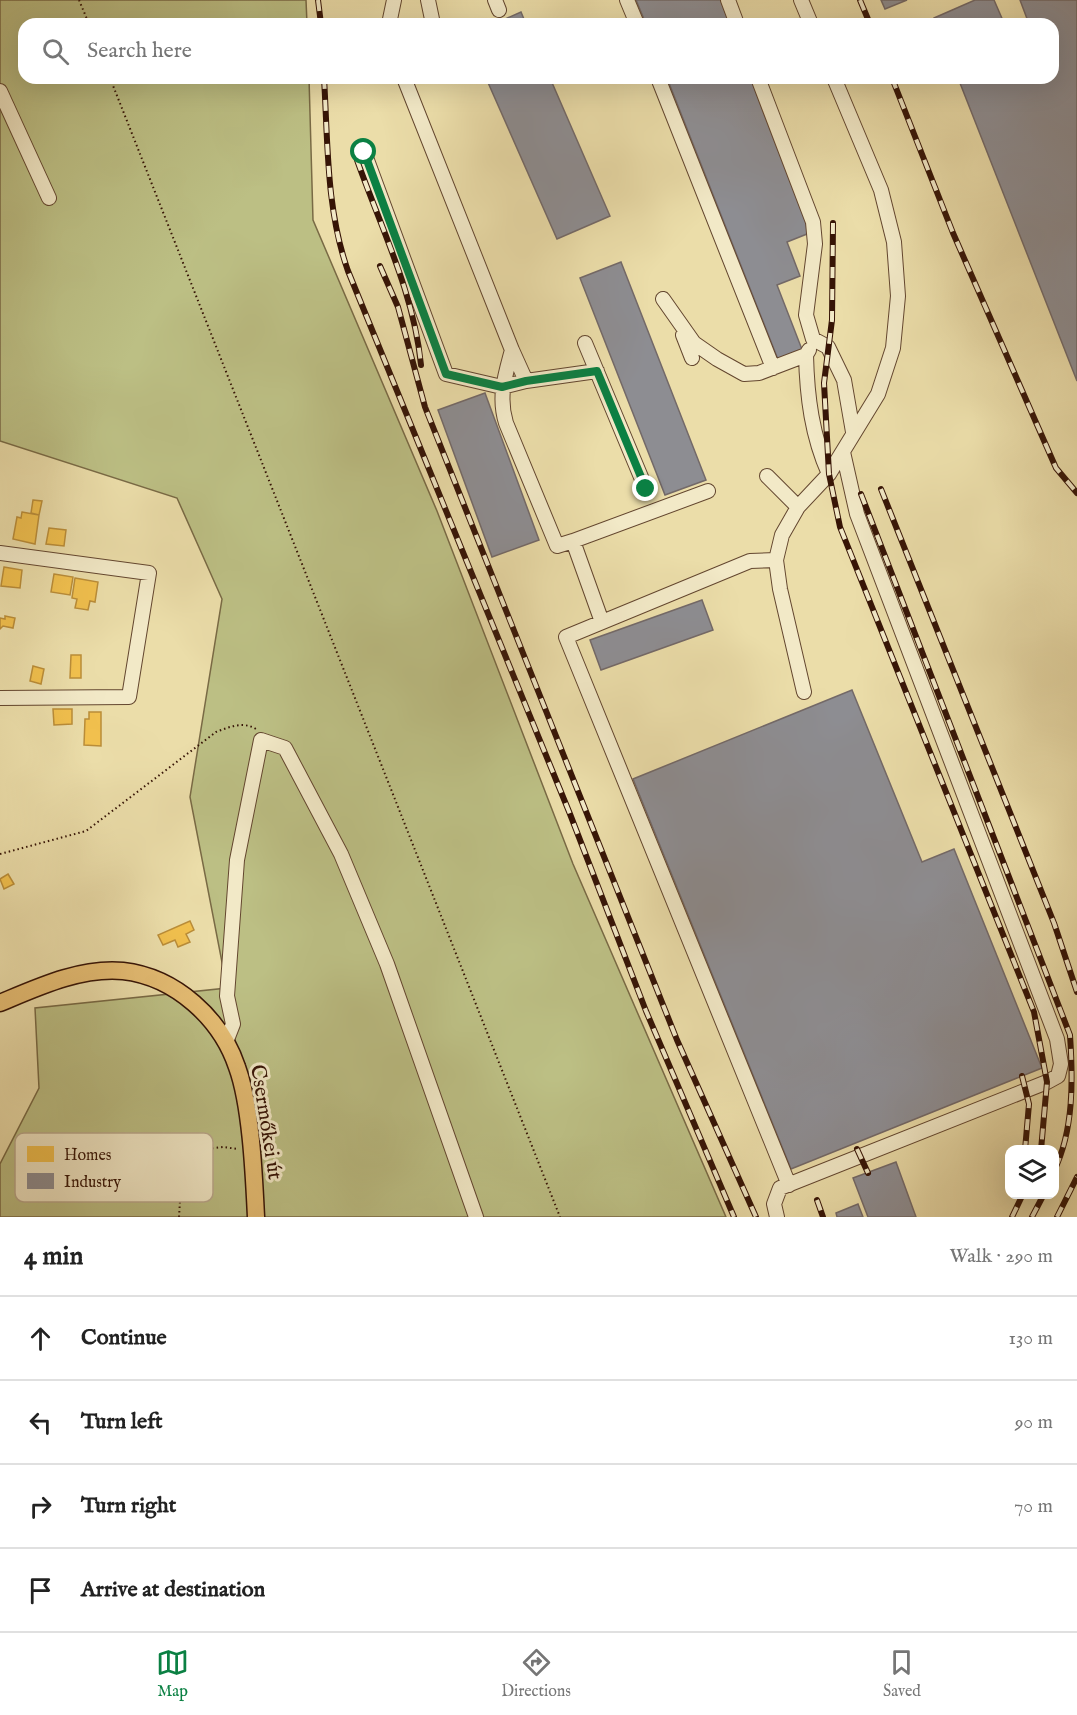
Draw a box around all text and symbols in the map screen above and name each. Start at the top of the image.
search box [18,18,1059,84]
icon: search [39,35,72,68]
text: Search here [87,37,192,65]
route start [350,138,376,164]
route end [632,475,658,501]
street label: Csermőkei út [243,1063,288,1182]
legend [15,1133,213,1202]
map controls [1005,1145,1059,1199]
button: layers [1005,1145,1059,1199]
text: Homes [64,1146,112,1166]
text: Industry [64,1173,121,1193]
text: 4 min [24,1240,83,1273]
text: Walk · 290 m [949,1244,1053,1269]
icon: ahead [24,1322,57,1355]
text: Continue [81,1324,167,1352]
text: 130 m [1008,1326,1053,1351]
icon: left [24,1406,57,1439]
text: Turn left [81,1408,163,1436]
text: 90 m [1015,1410,1053,1435]
icon: right [24,1490,57,1523]
text: Turn right [81,1492,176,1520]
text: 70 m [1014,1494,1053,1519]
icon: arrive [24,1574,57,1607]
text: Arrive at destination [81,1576,265,1604]
tab: Map [156,1646,189,1702]
tab: Directions [501,1646,571,1702]
tab: Saved [883,1646,921,1702]

